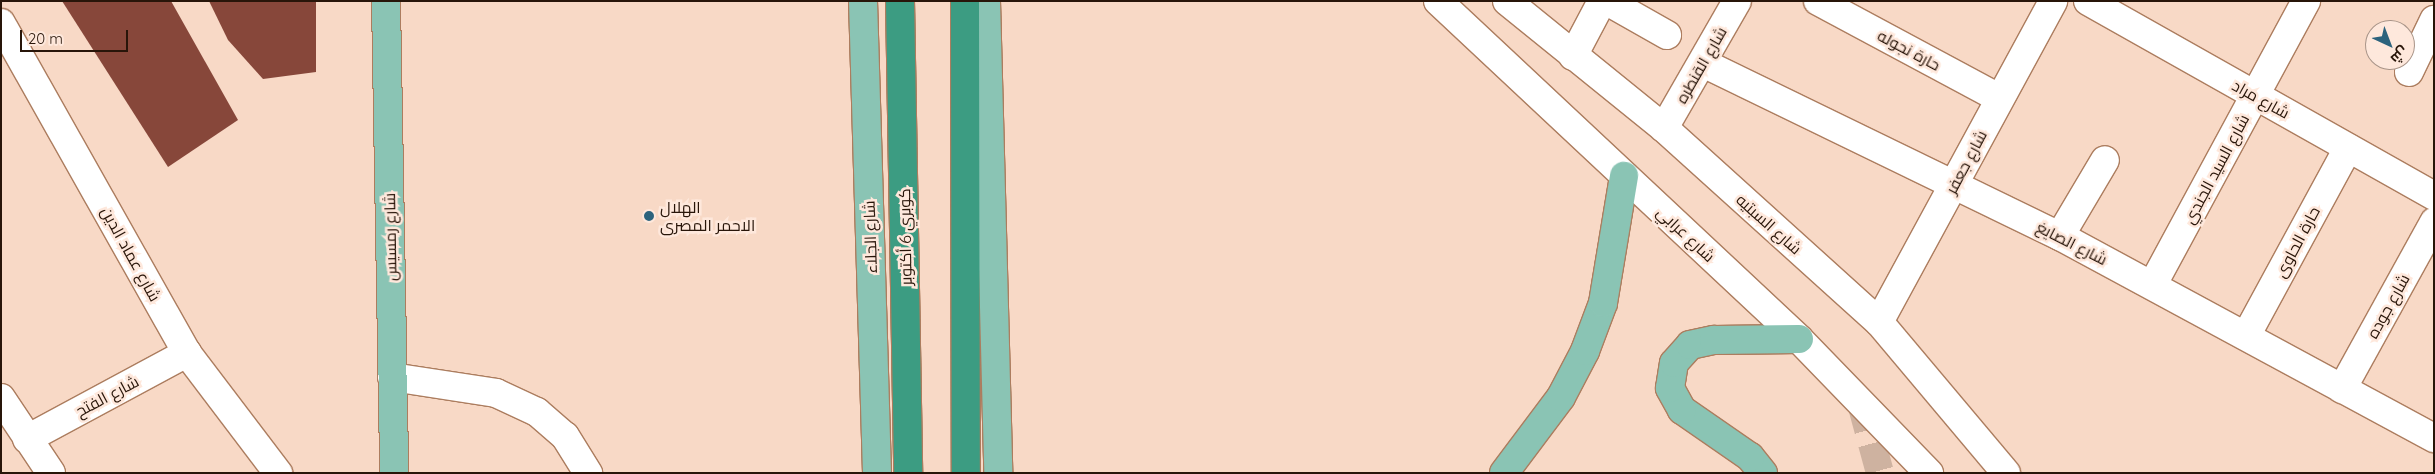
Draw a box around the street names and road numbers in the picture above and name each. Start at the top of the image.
street label: شارع القنطره [1671,23,1731,107]
street label: حارة نجوله [1874,25,1944,75]
street label: شارع مراد [2229,75,2293,123]
street label: شارع السيد الجندي [2179,111,2253,227]
street label: شارع جعفر [1941,127,1991,197]
street label: كوبري 6 أكتوبر [895,188,915,286]
street label: شارع السبتيه [1732,190,1806,258]
street label: شارع رمسيس [380,193,400,281]
street label: شارع الجلاء [859,200,881,274]
street label: شارع عرابي [1653,202,1719,266]
street label: شارع عماد الدين [97,203,165,305]
street label: حارة الحاوى [2270,203,2324,281]
street label: شارع الصايغ [2033,217,2111,269]
street label: شارع جوده [2362,270,2414,342]
street label: شارع الفتح [72,371,142,421]

